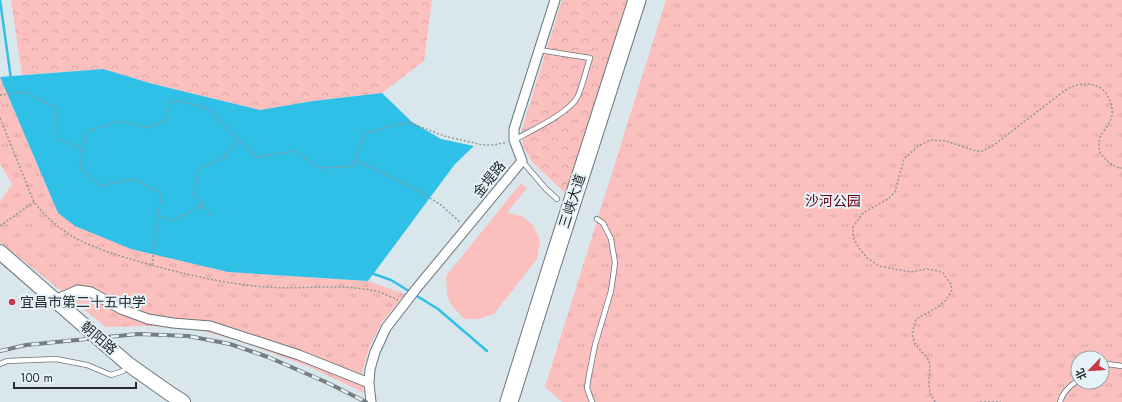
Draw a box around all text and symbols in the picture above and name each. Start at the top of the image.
street label: 金堤路 [468,156,510,202]
street label: 三峡大道 [554,171,590,231]
park label: 沙河公园 [805,191,861,211]
place label: 宜昌市第二十五中学 [20,292,146,312]
marker: 宜昌市第二十五中学 [7,297,17,307]
street label: 朝阳路 [77,317,121,359]
north arrow [1070,350,1110,390]
scale bar [14,364,136,390]
text: 北 [1071,366,1091,383]
text: 100 m [20,369,53,387]

